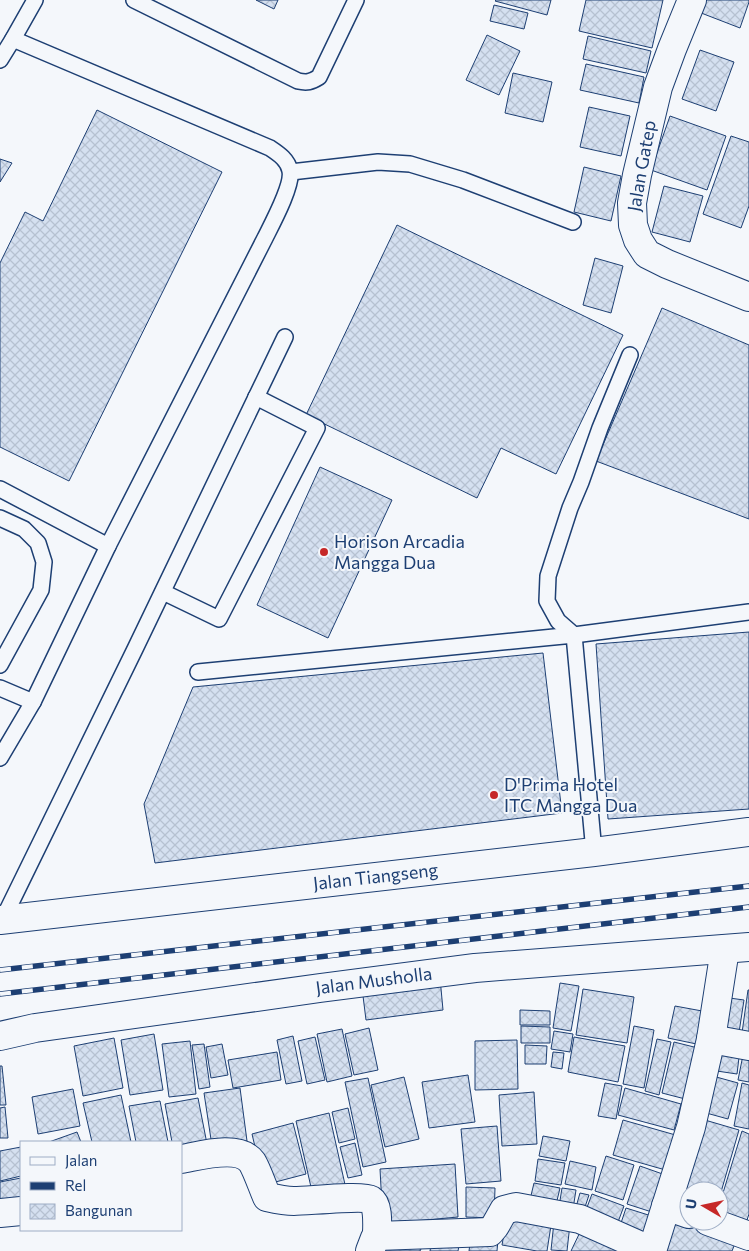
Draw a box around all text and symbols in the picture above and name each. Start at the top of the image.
street label: Jalan Gatep [622,118,660,213]
place label: Horison Arcadia Mangga Dua [334,530,465,573]
marker: Horison Arcadia Mangga Dua [318,546,330,558]
place label: D'Prima Hotel ITC Mangga Dua [504,773,638,816]
marker: D'Prima Hotel ITC Mangga Dua [488,789,500,801]
street label: Jalan Tiangseng [312,858,439,894]
street label: Jalan Musholla [314,962,433,999]
legend [20,1141,182,1231]
text: Jalan [65,1151,97,1169]
text: Rel [65,1176,86,1194]
north arrow [679,1181,729,1231]
text: U [681,1198,700,1210]
text: Bangunan [65,1201,133,1219]

